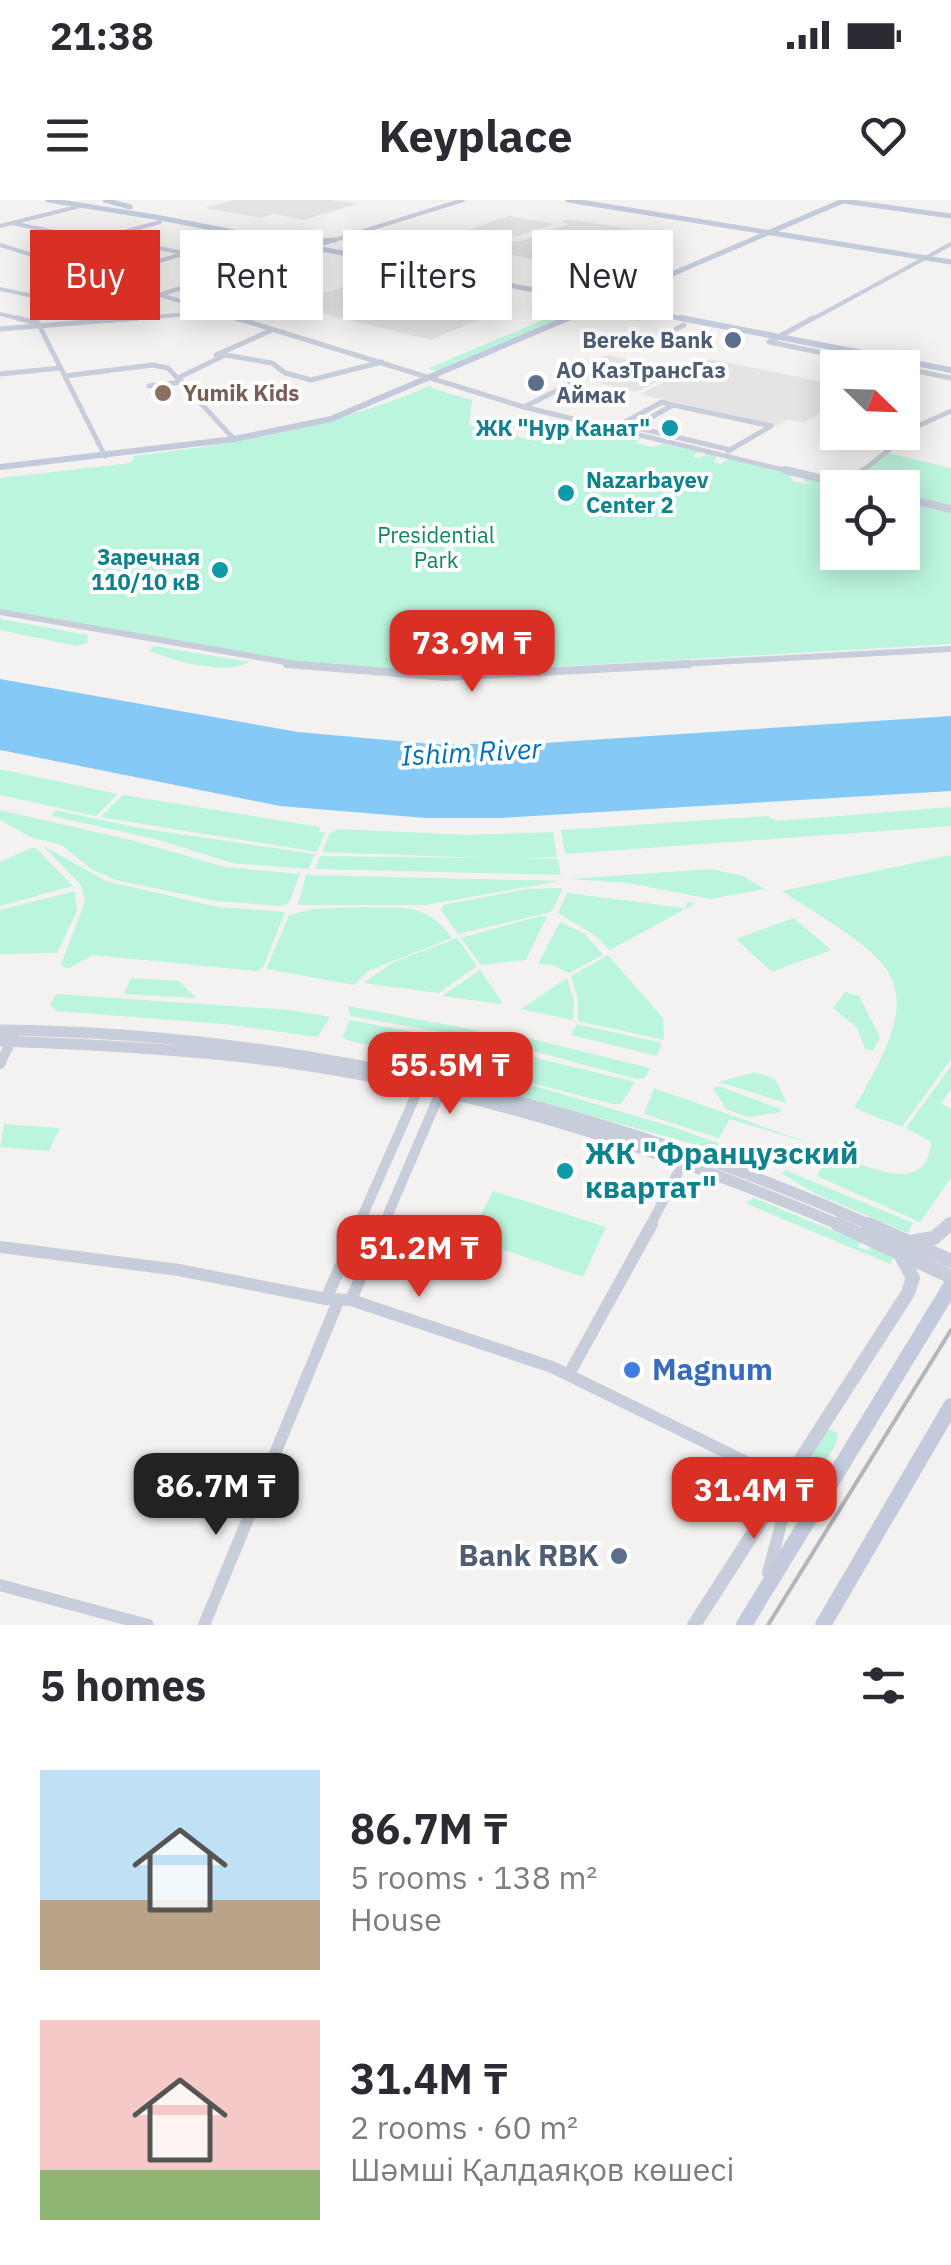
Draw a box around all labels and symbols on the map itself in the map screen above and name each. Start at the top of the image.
place label: Bereke Bank [582,325,713,354]
marker: Bereke Bank [722,329,744,351]
north arrow [820,350,920,450]
place label: АО КазТрансГаз Аймак [556,355,726,409]
marker: АО КазТрансГаз Аймак [525,372,547,394]
place label: Yumik Kids [183,378,299,407]
marker: Yumik Kids [152,382,174,404]
place label: ЖК "Нур Канат" [475,413,650,442]
marker: ЖК "Нур Канат" [659,417,681,439]
place label: Nazarbayev Center 2 [586,465,709,519]
marker: Nazarbayev Center 2 [555,482,577,504]
park label: Presidential Park [377,520,495,574]
place label: Заречная 110/10 кВ [91,542,200,596]
marker: Заречная 110/10 кВ [209,559,231,581]
pin: 73.9M ₸ [380,610,564,695]
water label: Ishim River [400,729,543,774]
pin: 55.5M ₸ [358,1032,542,1117]
place label: ЖК "Французский квартат" [585,1133,858,1206]
marker: ЖК "Французский квартат" [554,1160,576,1182]
pin: 51.2M ₸ [327,1215,511,1300]
place label: Magnum [652,1349,773,1388]
marker: Magnum [621,1359,643,1381]
pin: 86.7M ₸ [124,1453,308,1538]
pin: 31.4M ₸ [662,1457,846,1542]
place label: Bank RBK [459,1535,599,1574]
marker: Bank RBK [608,1545,630,1567]

